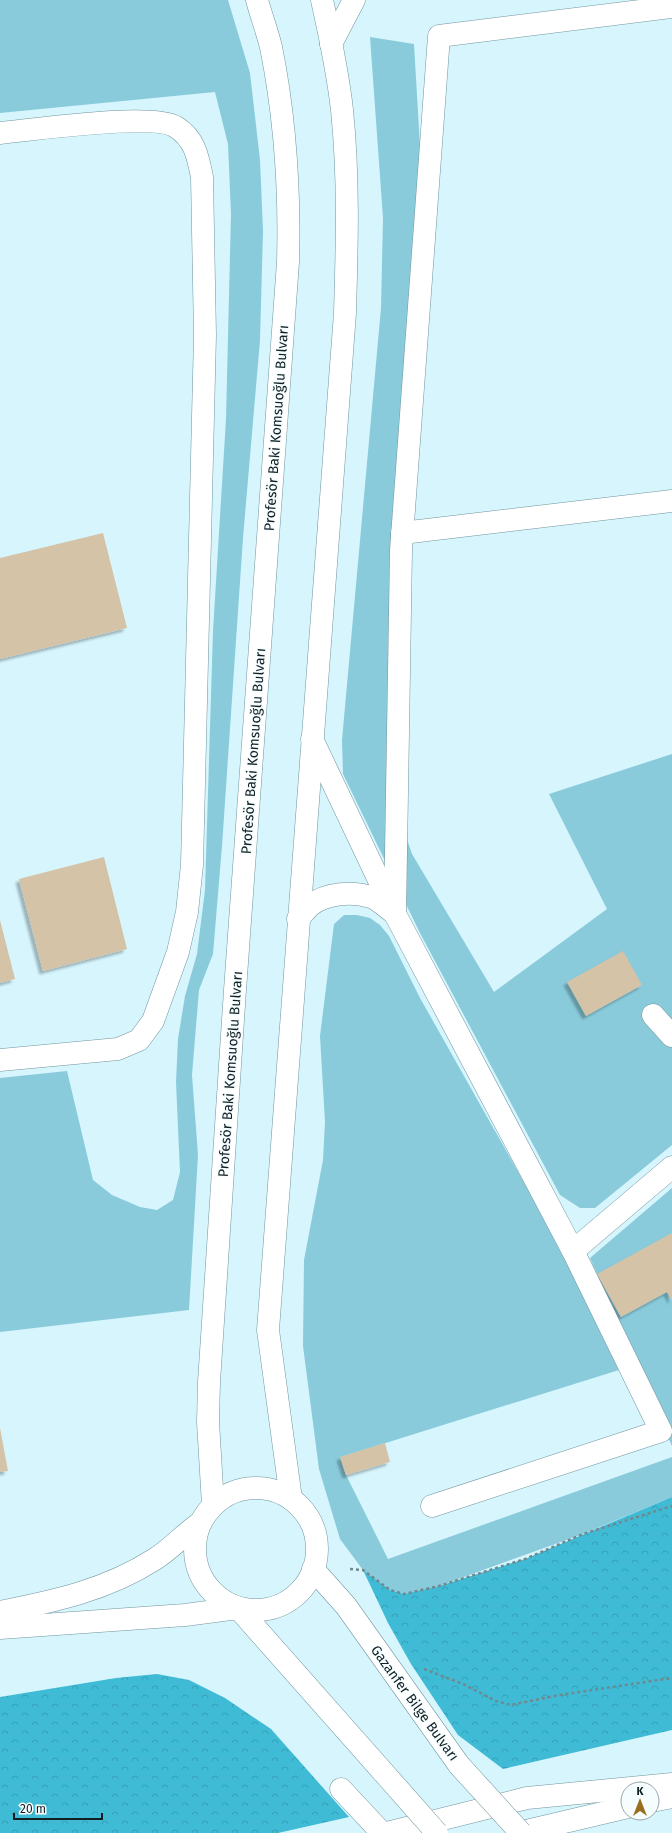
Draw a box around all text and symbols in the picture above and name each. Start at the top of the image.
street label: Profesör Baki Komsuoğlu Bulvarı [261,324,292,532]
street label: Profesör Baki Komsuoğlu Bulvarı [238,647,269,855]
street label: Profesör Baki Komsuoğlu Bulvarı [215,970,246,1178]
street label: Gazanfer Bilge Bulvarı [367,1642,462,1764]
north arrow [620,1781,660,1821]
text: K [637,1785,645,1798]
scale bar [14,1795,102,1821]
text: 20 m [20,1802,46,1816]

